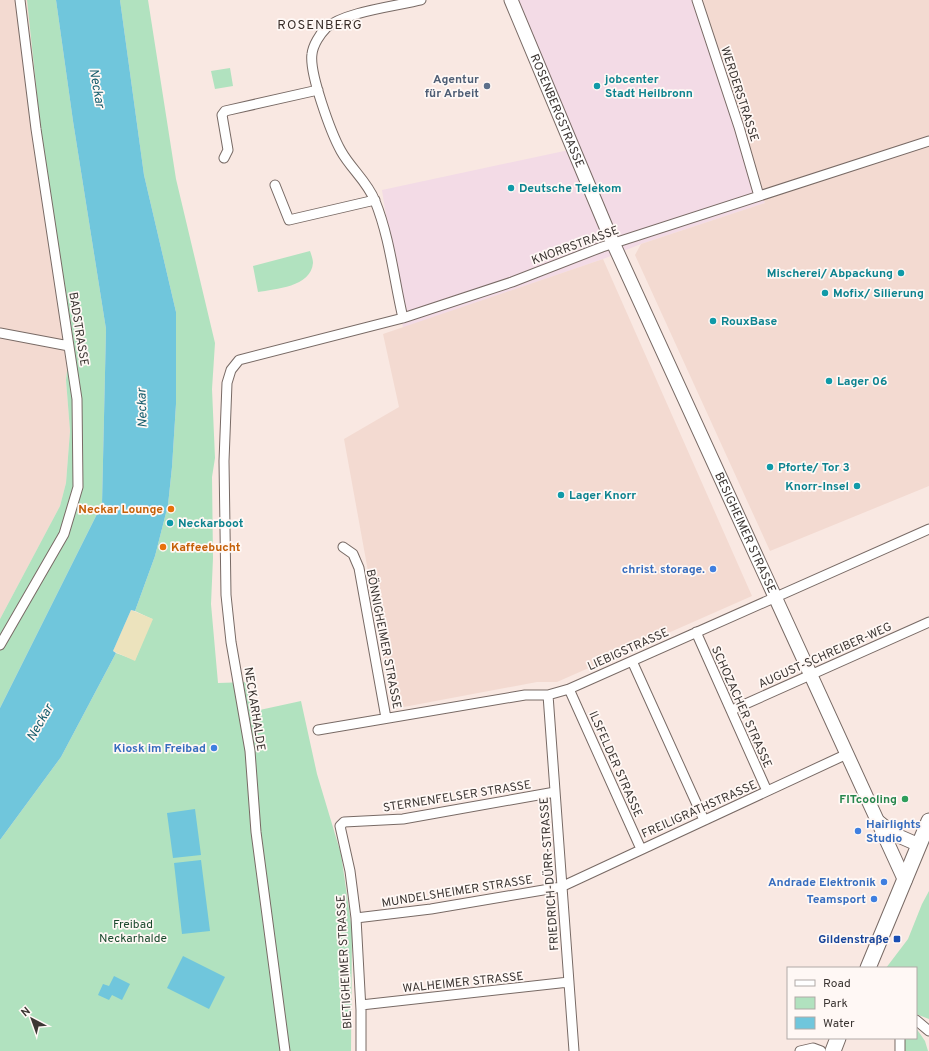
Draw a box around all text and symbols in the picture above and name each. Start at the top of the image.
district label: ROSENBERG [277,18,363,34]
street label: WERDERSTRASSE [716,45,762,144]
street label: ROSENBERGSTRASSE [526,52,587,170]
water label: Neckar [85,67,108,110]
place label: Agentur für Arbeit [425,72,479,102]
place label: jobcenter Stadt Heilbronn [604,72,693,102]
marker: Agentur für Arbeit [482,81,492,91]
marker: jobcenter Stadt Heilbronn [592,81,602,91]
place label: Deutsche Telekom [519,181,622,197]
marker: Deutsche Telekom [506,183,516,193]
street label: KNORRSTRASSE [529,223,621,269]
place label: Mischerei/ Abpackung [767,266,893,282]
marker: Mischerei/ Abpackung [896,268,906,278]
place label: Mofix/ Silierung [833,286,924,302]
marker: Mofix/ Silierung [820,288,830,298]
street label: BADSTRASSE [64,291,92,367]
place label: RouxBase [721,314,778,330]
marker: RouxBase [708,316,718,326]
place label: Lager 06 [837,374,887,390]
marker: Lager 06 [824,376,834,386]
water label: Neckar [134,387,152,428]
place label: Pforte/ Tor 3 [778,460,850,476]
marker: Pforte/ Tor 3 [765,462,775,472]
street label: BESIGHEIMER STRASSE [710,470,779,596]
place label: Knorr-Insel [785,479,849,495]
marker: Knorr-Insel [852,481,862,491]
place label: Lager Knorr [569,488,636,504]
marker: Lager Knorr [556,490,566,500]
place label: Neckar Lounge [78,502,163,518]
marker: Neckar Lounge [166,504,176,514]
place label: Neckarboot [178,516,244,532]
marker: Neckarboot [165,518,175,528]
place label: Kaffeebucht [171,540,241,556]
marker: Kaffeebucht [158,542,168,552]
place label: christ. storage. [622,562,705,578]
marker: christ. storage. [708,564,718,574]
street label: BÖNNIGHEIMER STRASSE [362,568,404,711]
street label: AUGUST-SCHREIBER-WEG [756,619,895,693]
street label: LIEBIGSTRASSE [585,625,672,675]
street label: SCHOZACHER STRASSE [707,644,775,771]
street label: NECKARHALDE [239,666,269,752]
water label: Neckar [24,701,58,744]
street label: ILSFELDER STRASSE [584,709,646,820]
place label: Kiosk im Freibad [114,741,206,757]
marker: Kiosk im Freibad [209,743,219,753]
street label: STERNENFELSER STRASSE [382,777,532,817]
street label: FREILIGRATHSTRASSE [639,777,759,843]
place label: FITcooling [839,792,897,808]
marker: FITcooling [900,794,910,804]
street label: FRIEDRICH-DÜRR-STRASSE [537,797,563,951]
place label: Hairlights Studio [866,817,921,847]
marker: Hairlights Studio [853,826,863,836]
street label: MUNDELSHEIMER STRASSE [380,872,534,912]
place label: Andrade Elektronik [768,875,876,891]
marker: Andrade Elektronik [879,877,889,887]
place label: Teamsport [807,892,866,908]
street label: BIETIGHEIMER STRASSE [333,894,357,1029]
marker: Teamsport [869,894,879,904]
park label: Freibad Neckarhalde [99,917,167,947]
place label: Gildenstraße [818,932,889,948]
marker: Gildenstraße [892,934,902,944]
legend [787,967,917,1039]
street label: WALHEIMER STRASSE [402,969,524,997]
text: Road [823,976,851,992]
text: Park [823,996,848,1012]
north arrow [12,999,52,1039]
text: N [19,1004,34,1020]
text: Water [823,1016,855,1032]

